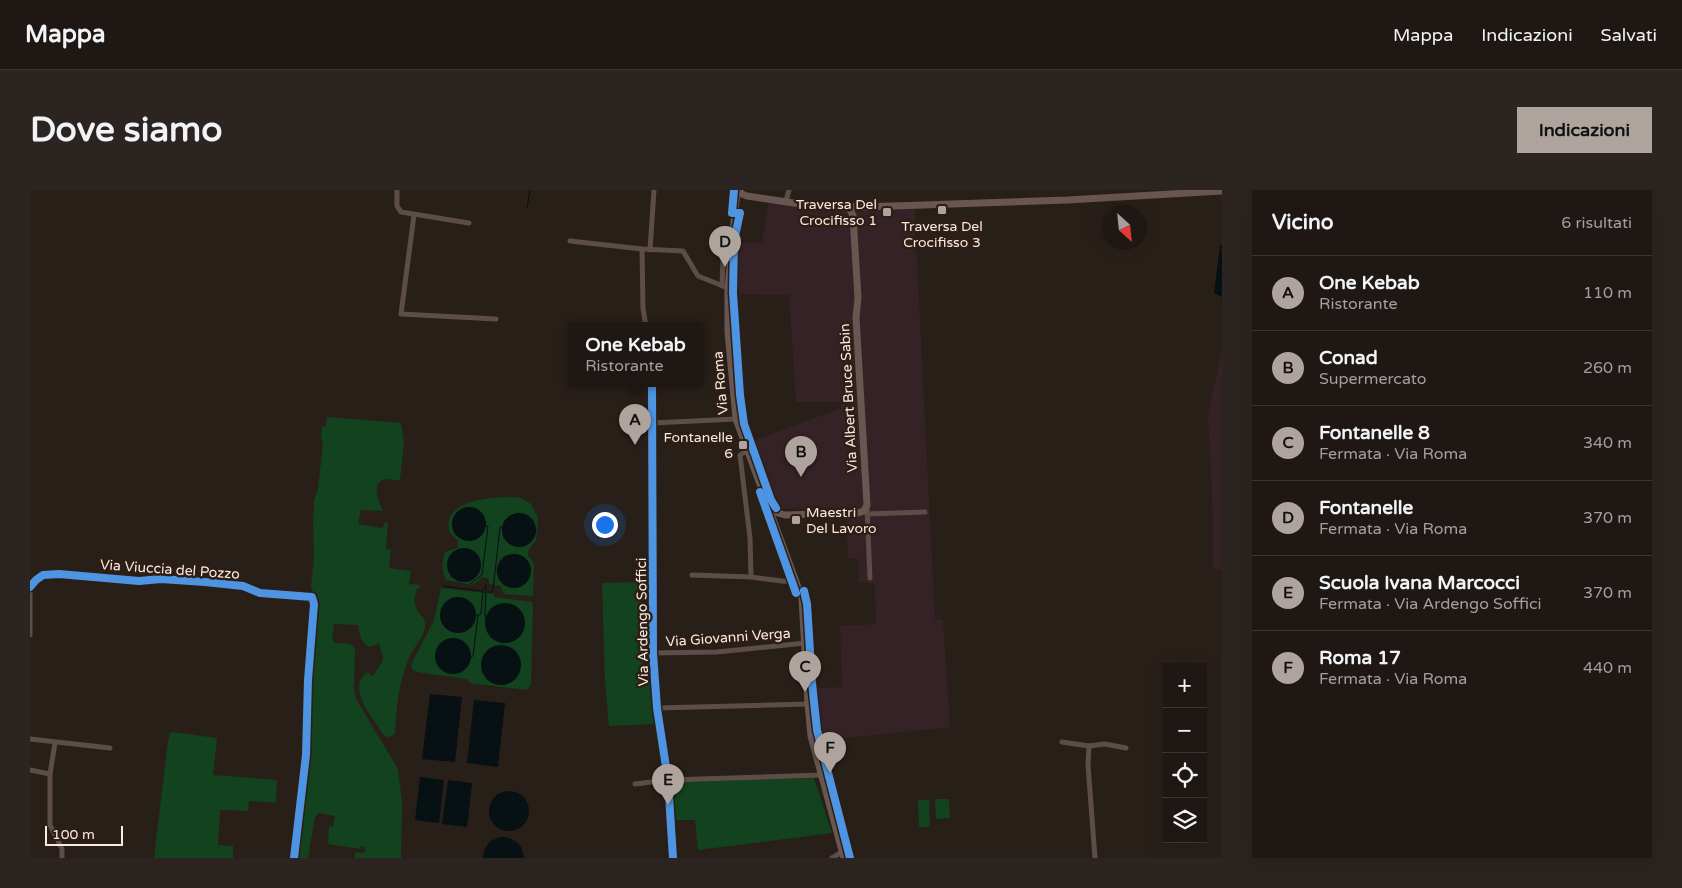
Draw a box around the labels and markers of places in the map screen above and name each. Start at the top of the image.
place label: Traversa Del Crocifisso 1 [796,196,877,229]
marker: Traversa Del Crocifisso 3 [936,204,948,216]
marker: Traversa Del Crocifisso 1 [881,206,893,218]
place label: Traversa Del Crocifisso 3 [901,218,983,251]
pin: D [709,226,741,267]
pin: A [619,404,651,445]
place label: Fontanelle 6 [664,429,733,462]
pin: B [785,436,817,477]
marker: Fontanelle 6 [737,439,749,451]
place label: Maestri Del Lavoro [806,504,877,537]
marker: Maestri Del Lavoro [790,514,802,526]
pin: C [789,651,821,692]
pin: F [814,732,846,773]
pin: E [652,764,684,805]

